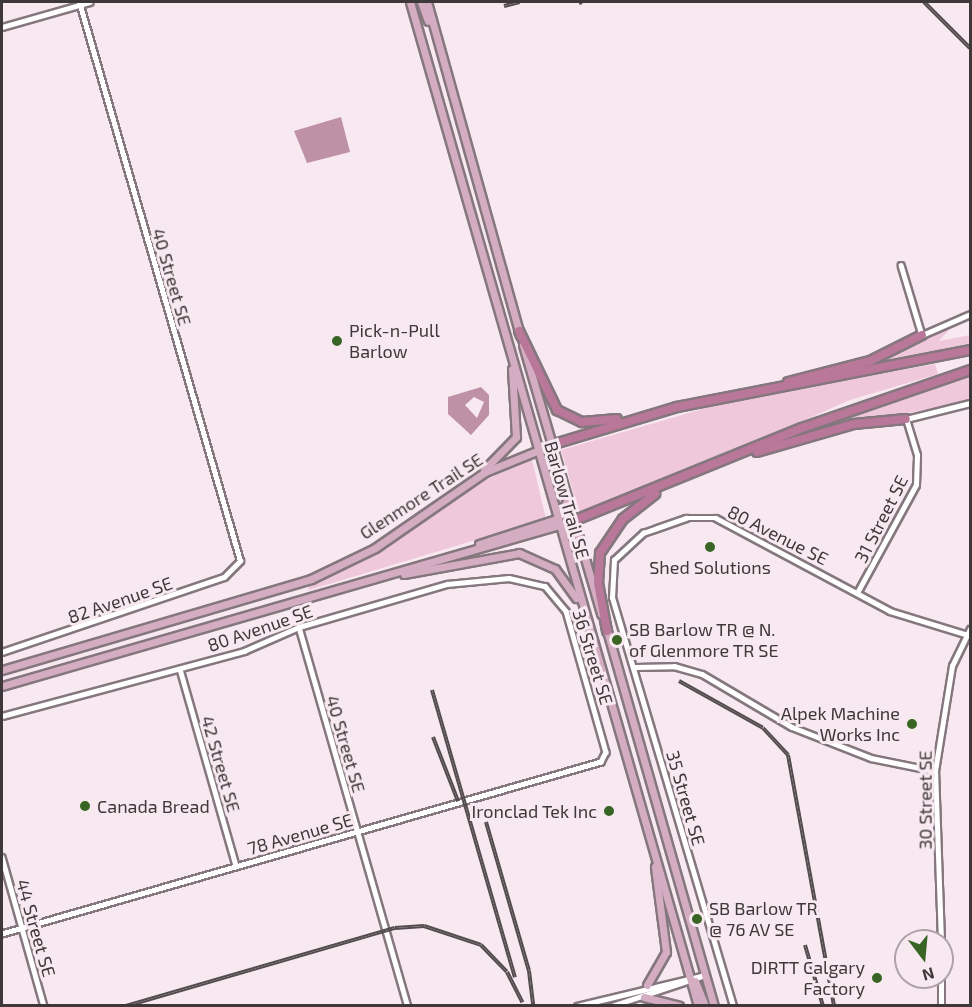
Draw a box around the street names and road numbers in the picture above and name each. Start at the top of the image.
street label: 40 Street SE [148,226,196,328]
street label: Barlow Trail SE [540,438,594,562]
street label: Glenmore Trail SE [355,448,487,544]
street label: 31 Street SE [850,472,912,566]
street label: 80 Avenue SE [724,500,832,570]
street label: 82 Avenue SE [65,572,175,628]
street label: 80 Avenue SE [204,600,316,656]
street label: 36 Street SE [568,607,618,707]
street label: 40 Street SE [322,693,370,795]
street label: 42 Street SE [197,713,245,815]
street label: 35 Street SE [662,748,710,848]
street label: 30 Street SE [914,750,936,850]
street label: 78 Avenue SE [245,809,355,859]
street label: 44 Street SE [12,877,60,979]

